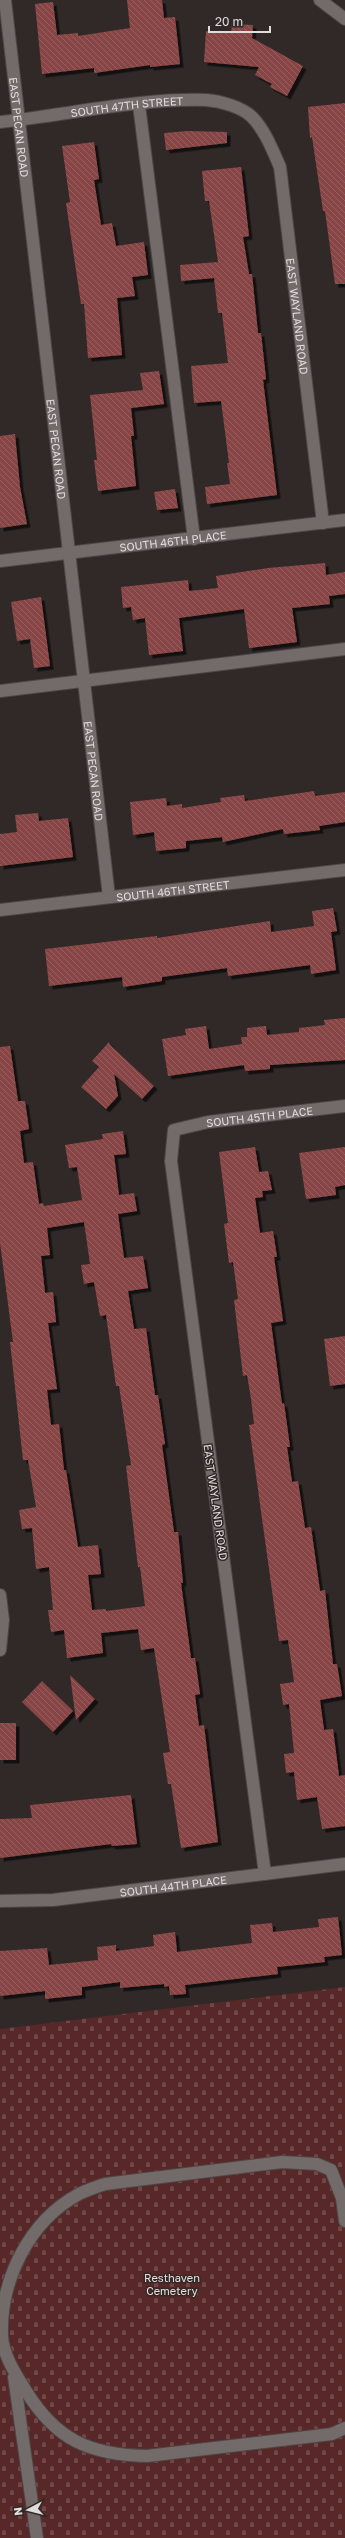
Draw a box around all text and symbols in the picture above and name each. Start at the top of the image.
scale bar [209,8,270,34]
text: 20 m [215,14,243,29]
street label: EAST PECAN ROAD [7,76,32,178]
street label: SOUTH 47TH STREET [70,93,184,119]
street label: EAST WAYLAND ROAD [285,257,312,375]
street label: EAST PECAN ROAD [45,398,69,500]
street label: SOUTH 46TH PLACE [119,528,227,553]
street label: EAST PECAN ROAD [82,720,107,822]
street label: SOUTH 46TH STREET [115,877,230,903]
street label: SOUTH 45TH PLACE [205,1103,314,1129]
street label: EAST WAYLAND ROAD [201,1443,231,1561]
street label: SOUTH 44TH PLACE [119,1872,228,1898]
park label: Resthaven Cemetery [144,2271,200,2297]
north arrow [8,2490,48,2530]
text: N [11,2506,25,2516]

